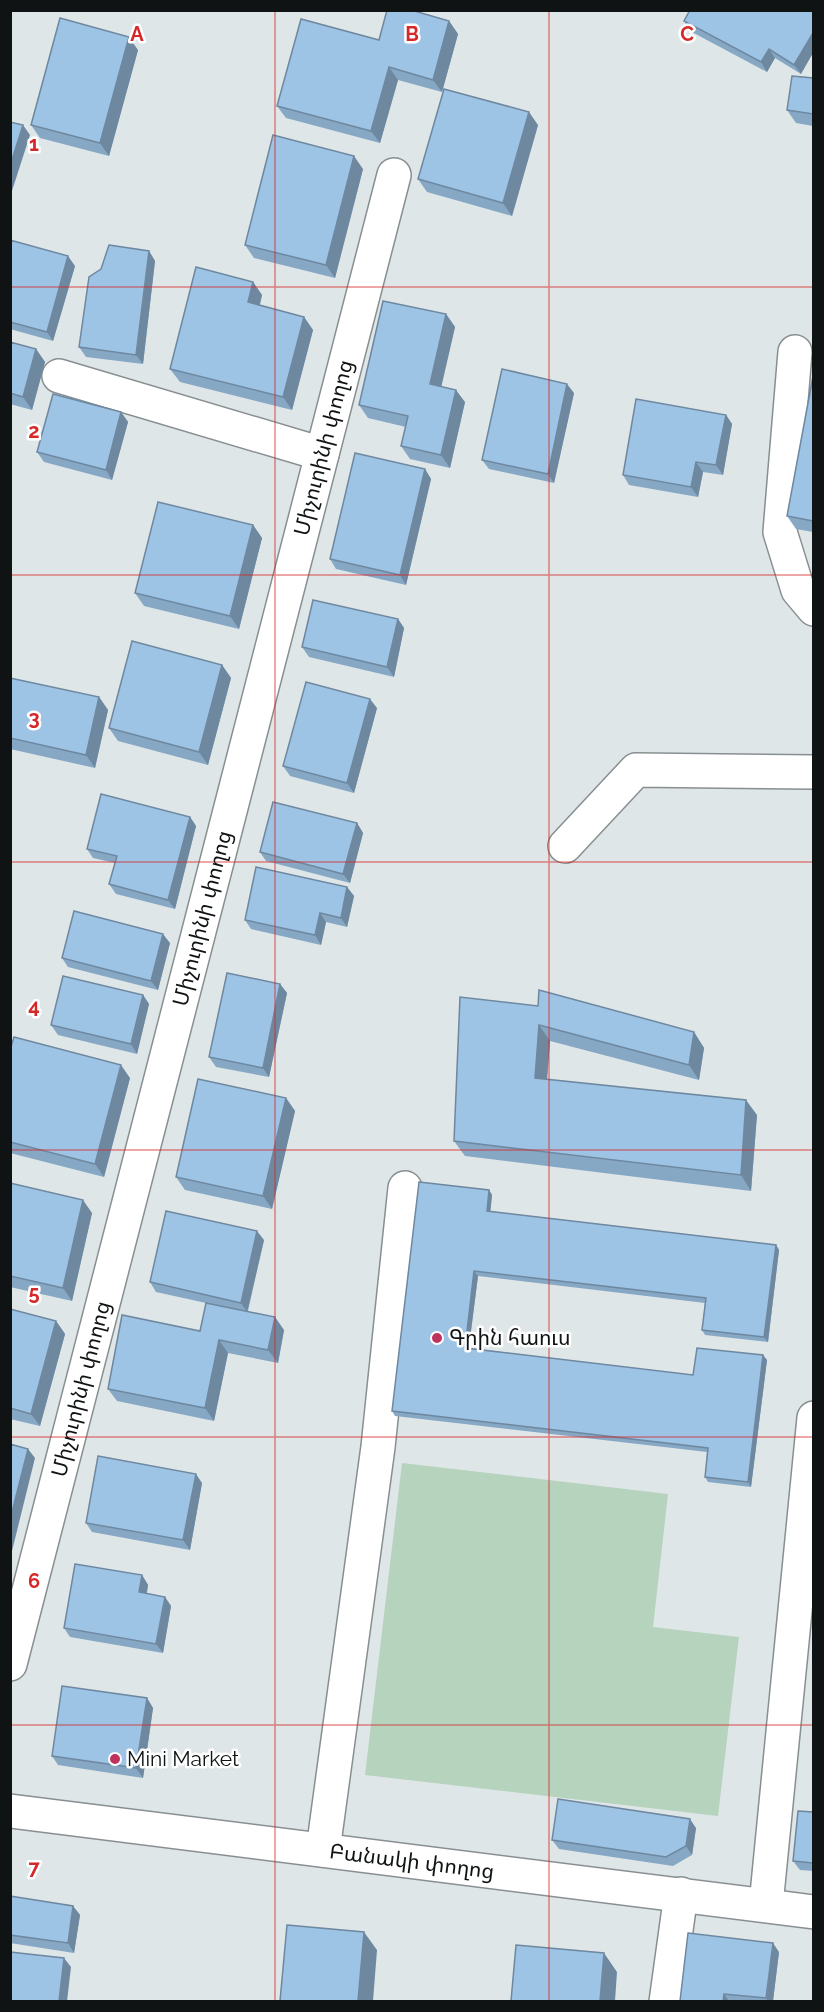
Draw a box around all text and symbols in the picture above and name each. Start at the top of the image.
text: A [130,22,144,46]
text: B [405,22,419,46]
text: C [680,22,694,46]
text: 1 [29,132,39,156]
street label: Միչուրինի փողոց [289,357,358,538]
text: 2 [28,419,40,443]
text: 3 [28,706,40,730]
street label: Միչուրինի փողոց [167,828,236,1009]
text: 4 [28,994,40,1018]
text: 5 [28,1281,40,1305]
street label: Միչուրինի փողոց [46,1298,115,1479]
place label: Գրին հաուս [449,1325,571,1350]
marker: Գրին հաուս [430,1331,444,1345]
text: 6 [28,1569,40,1593]
place label: Mini Market [127,1746,239,1771]
marker: Mini Market [108,1752,122,1766]
street label: Բանակի փողոց [328,1838,496,1884]
text: 7 [28,1856,40,1880]

